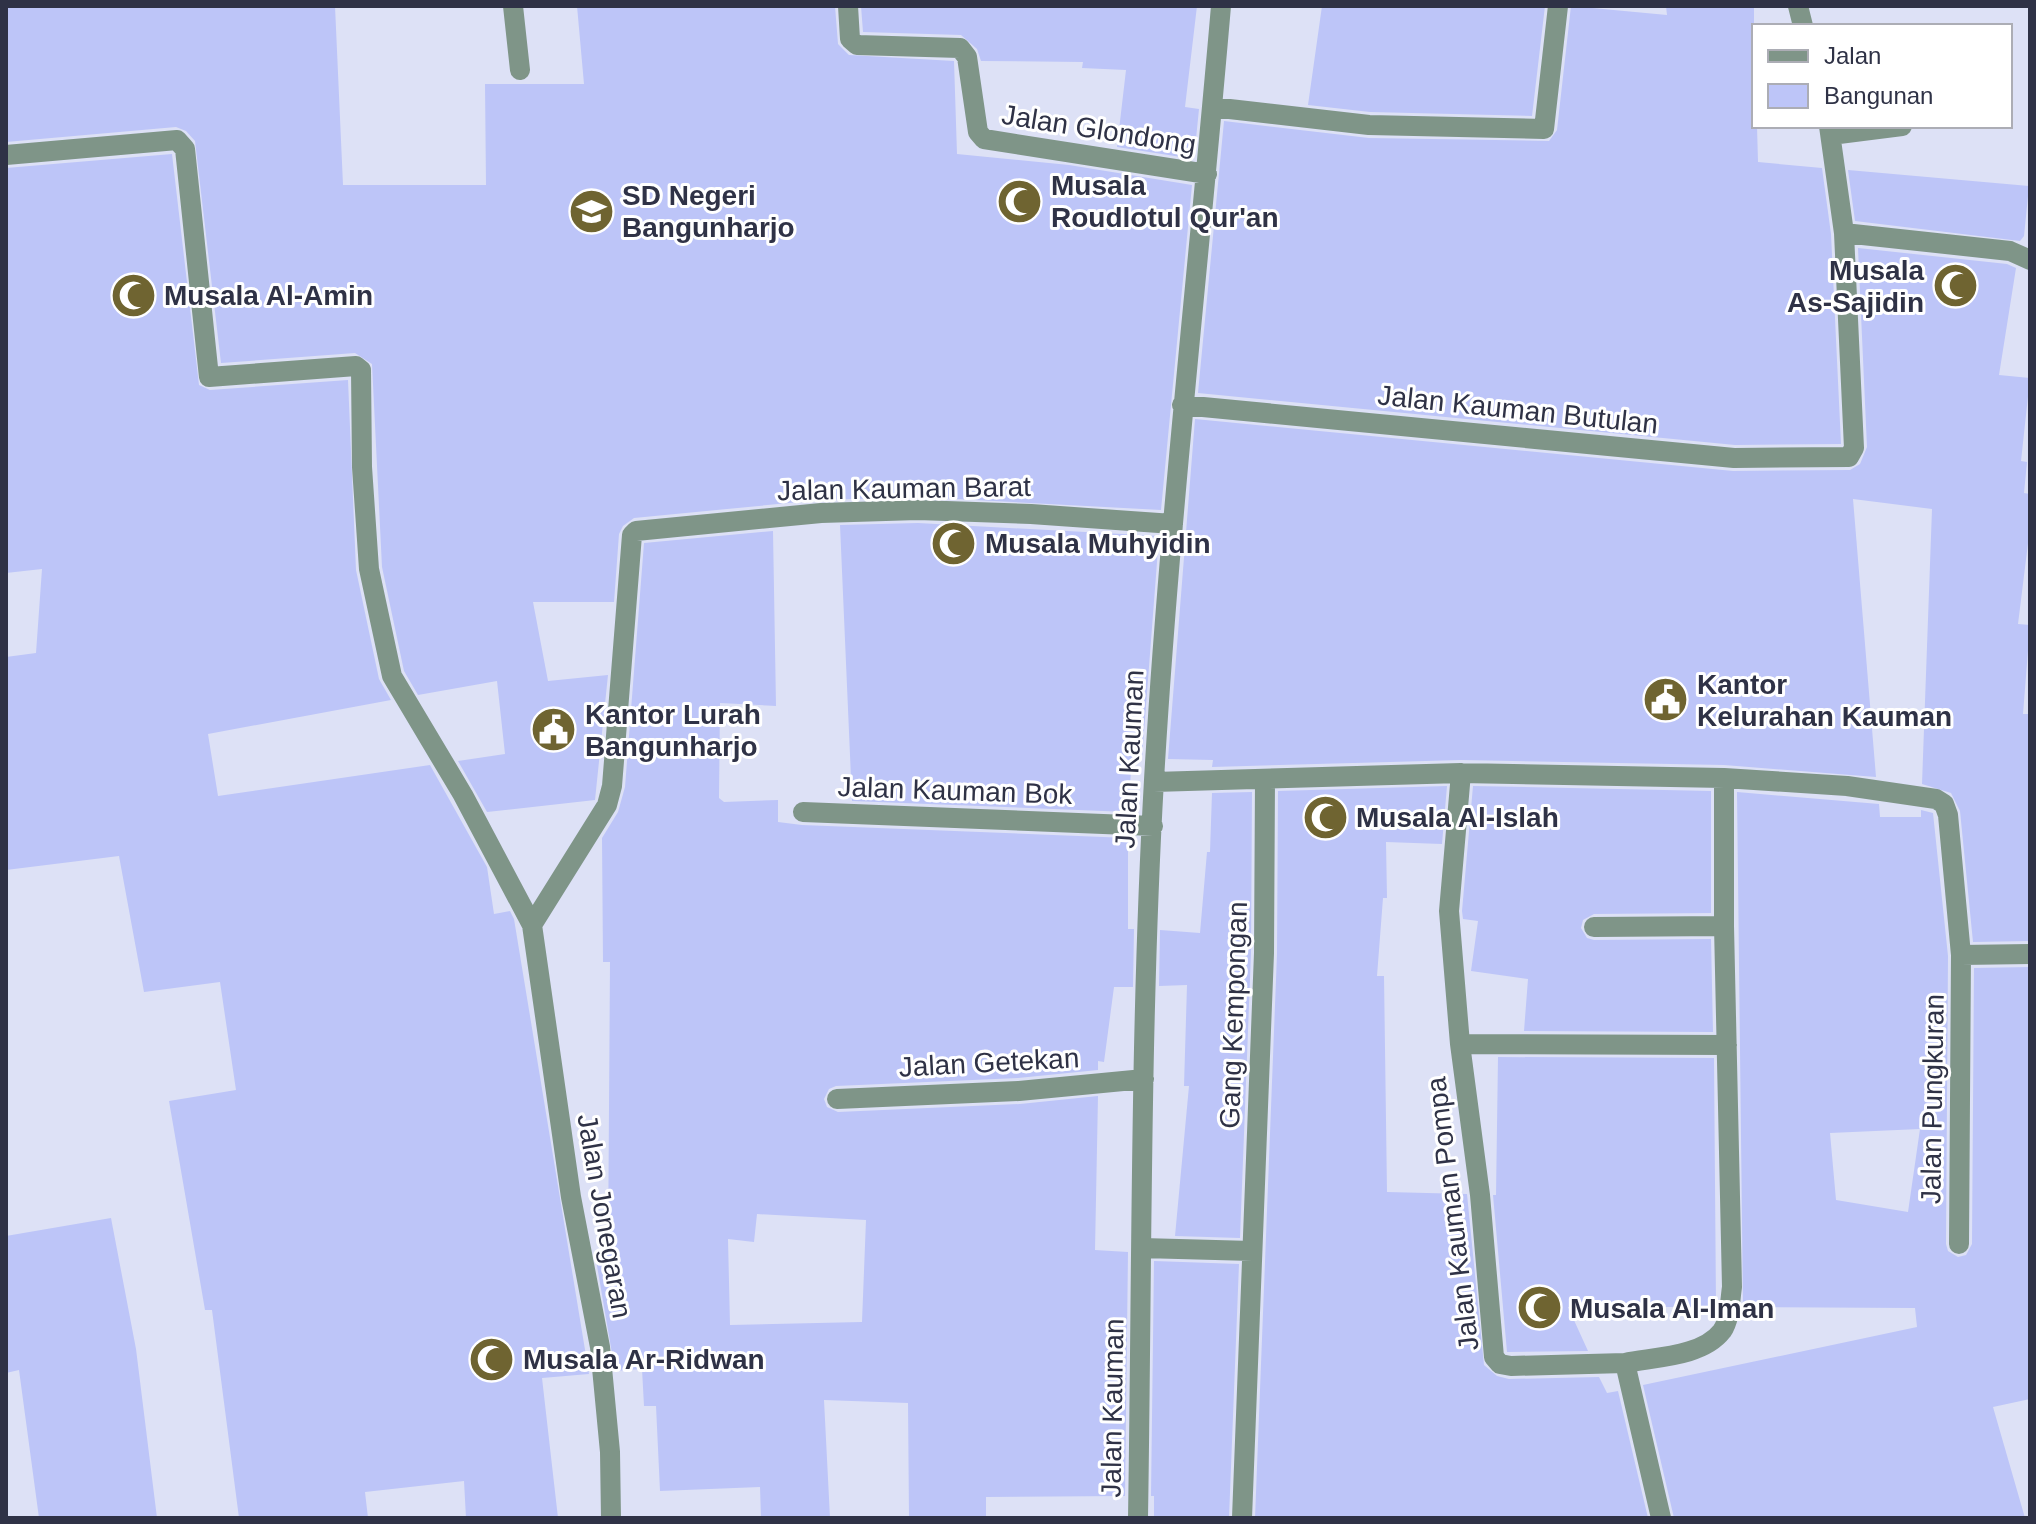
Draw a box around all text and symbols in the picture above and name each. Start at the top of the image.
legend [1752,24,2012,128]
text: Jalan [1824,42,1881,69]
text: Bangunan [1824,82,1933,109]
street label: Jalan Glondong [1000,99,1198,160]
place label: Musala Roudlotul Qur'an [1051,170,1279,233]
mosque icon: Musala Roudlotul Qur'an [996,177,1044,225]
place label: SD Negeri Bangunharjo [622,180,795,243]
school or university icon: SD Negeri Bangunharjo [567,187,615,235]
place label: Musala As-Sajidin [1787,255,1924,318]
mosque icon: Musala As-Sajidin [1931,262,1979,310]
mosque icon: Musala Al-Amin [109,271,157,319]
place label: Musala Al-Amin [164,280,373,311]
street label: Jalan Kauman Butulan [1376,379,1660,440]
street label: Jalan Kauman Barat [777,471,1031,506]
mosque icon: Musala Muhyidin [930,519,978,567]
place label: Musala Muhyidin [985,528,1211,559]
street label: Jalan Kauman [1109,669,1150,849]
place label: Kantor Kelurahan Kauman [1697,669,1952,732]
public building icon: Kantor Kelurahan Kauman [1642,676,1690,724]
place label: Kantor Lurah Bangunharjo [585,699,761,762]
public building icon: Kantor Lurah Bangunharjo [530,706,578,754]
street label: Jalan Kauman Bok [837,771,1074,810]
mosque icon: Musala Al-Islah [1301,793,1349,841]
place label: Musala Al-Islah [1356,802,1559,833]
street label: Gang Kempongan [1214,901,1253,1129]
street label: Jalan Pungkuran [1915,994,1950,1204]
street label: Jalan Getekan [898,1042,1080,1083]
street label: Jalan Kauman Pompa [1420,1075,1485,1353]
street label: Jalan Jonegaran [571,1111,638,1321]
mosque icon: Musala Al-Iman [1515,1284,1563,1332]
place label: Musala Al-Iman [1570,1293,1774,1324]
street label: Jalan Kauman [1095,1318,1130,1498]
mosque icon: Musala Ar-Ridwan [468,1335,516,1383]
place label: Musala Ar-Ridwan [523,1344,765,1375]

